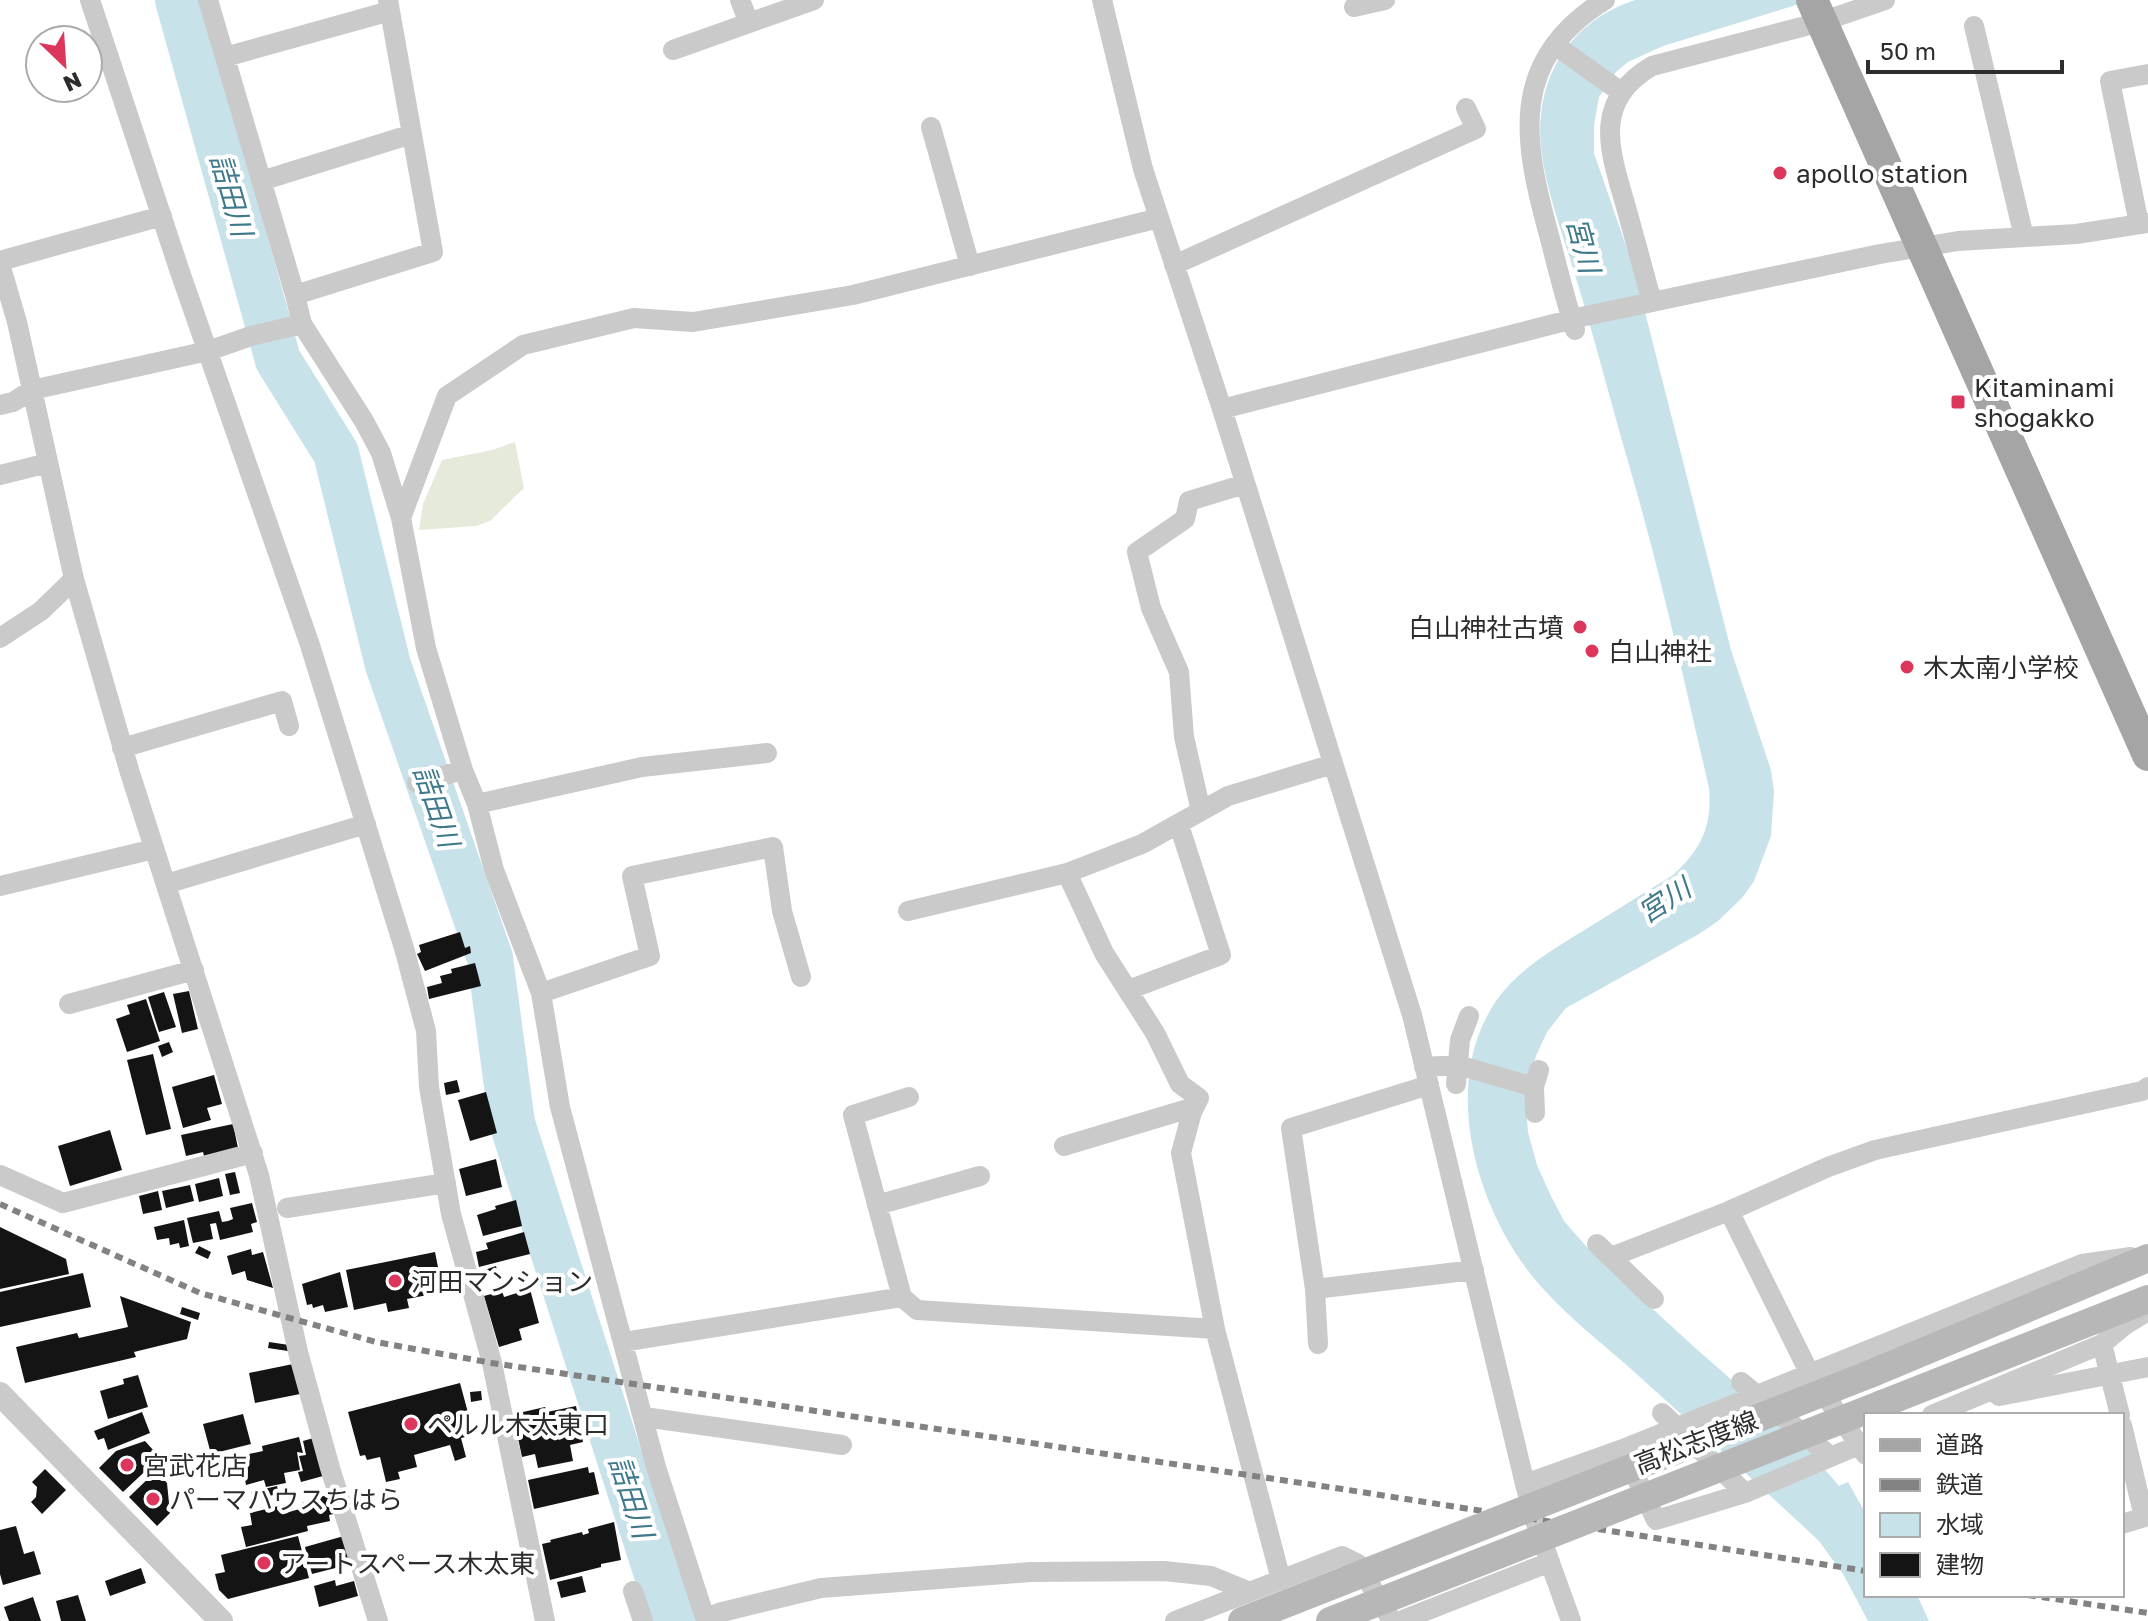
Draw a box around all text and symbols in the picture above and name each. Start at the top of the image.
north arrow [24,24,104,104]
scale bar [1868,24,2062,74]
text: 50 m [1880,36,1936,65]
text: N [59,67,86,98]
water label: 詰田川 [205,150,260,243]
place label: apollo station [1796,158,1968,189]
marker: apollo station [1771,164,1789,182]
water label: 宮川 [1561,214,1608,279]
place label: Kitaminami shogakko [1974,372,2115,433]
marker: Kitaminami shogakko [1949,393,1967,411]
place label: 白山神社古墳 [1408,612,1564,643]
marker: 白山神社古墳 [1571,618,1589,636]
place label: 白山神社 [1608,636,1712,667]
marker: 白山神社 [1583,642,1601,660]
place label: 木太南小学校 [1923,652,2079,683]
marker: 木太南小学校 [1898,658,1916,676]
water label: 詰田川 [408,761,467,854]
water label: 宮川 [1632,869,1699,929]
place label: 河田マンション [411,1266,593,1297]
marker: 河田マンション [386,1272,404,1290]
street label: 高松志度線 [1630,1404,1762,1480]
place label: ペルル木太東口 [427,1409,609,1440]
legend [1864,1413,2124,1597]
marker: ペルル木太東口 [402,1415,420,1433]
text: 道路 [1936,1429,1984,1458]
place label: 宮武花店 [143,1450,247,1481]
water label: 詰田川 [603,1452,662,1545]
marker: 宮武花店 [118,1456,136,1474]
text: 鉄道 [1936,1469,1984,1498]
place label: パーマハウスちはら [169,1484,403,1515]
marker: パーマハウスちはら [144,1490,162,1508]
text: 水域 [1936,1509,1984,1538]
place label: アートスペース木太東 [280,1548,535,1579]
text: 建物 [1936,1549,1984,1578]
marker: アートスペース木太東 [255,1554,273,1572]

